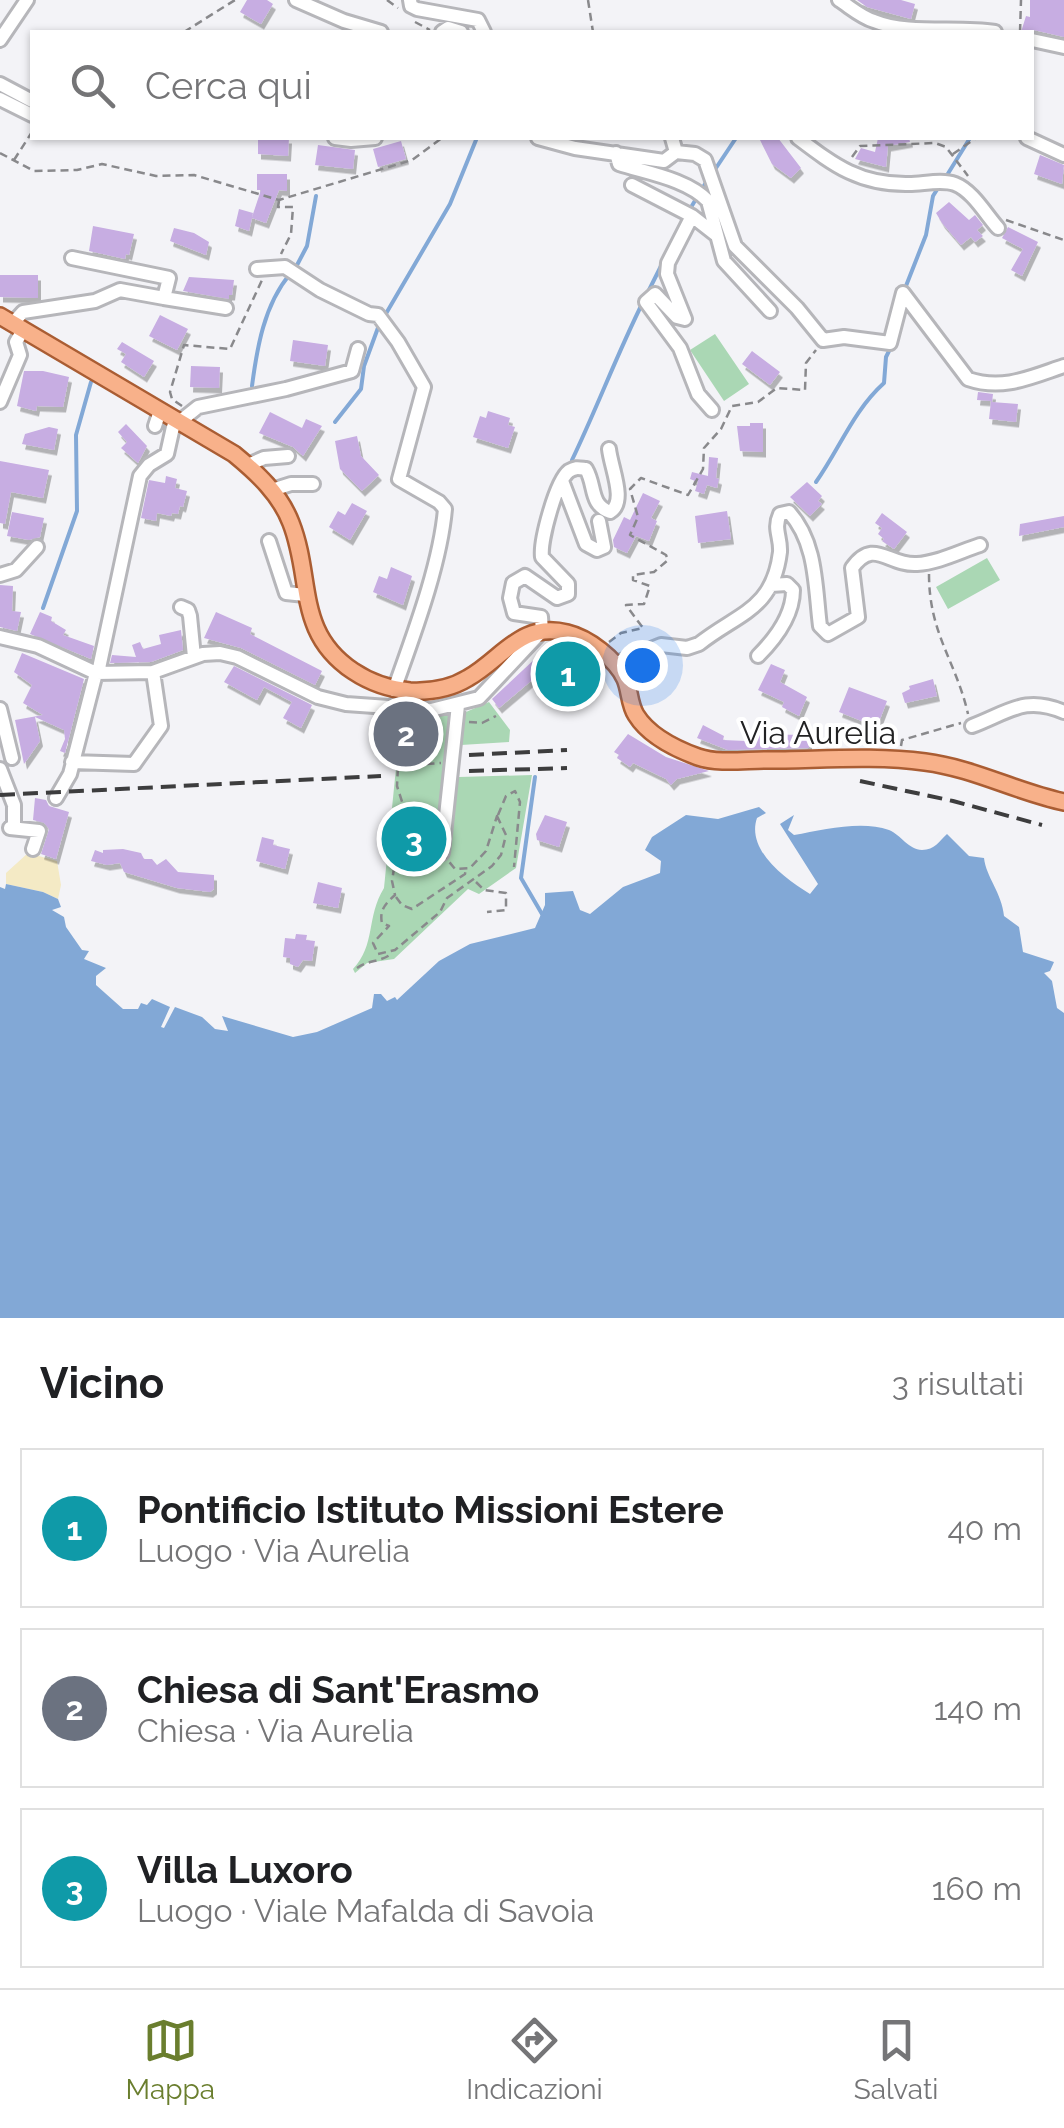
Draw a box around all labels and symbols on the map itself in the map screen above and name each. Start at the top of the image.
pin: 1 [536,636,600,712]
your location [617,640,668,691]
pin: 2 [374,696,438,772]
street label: Via Aurelia [740,714,896,751]
pin: 3 [382,802,446,876]

